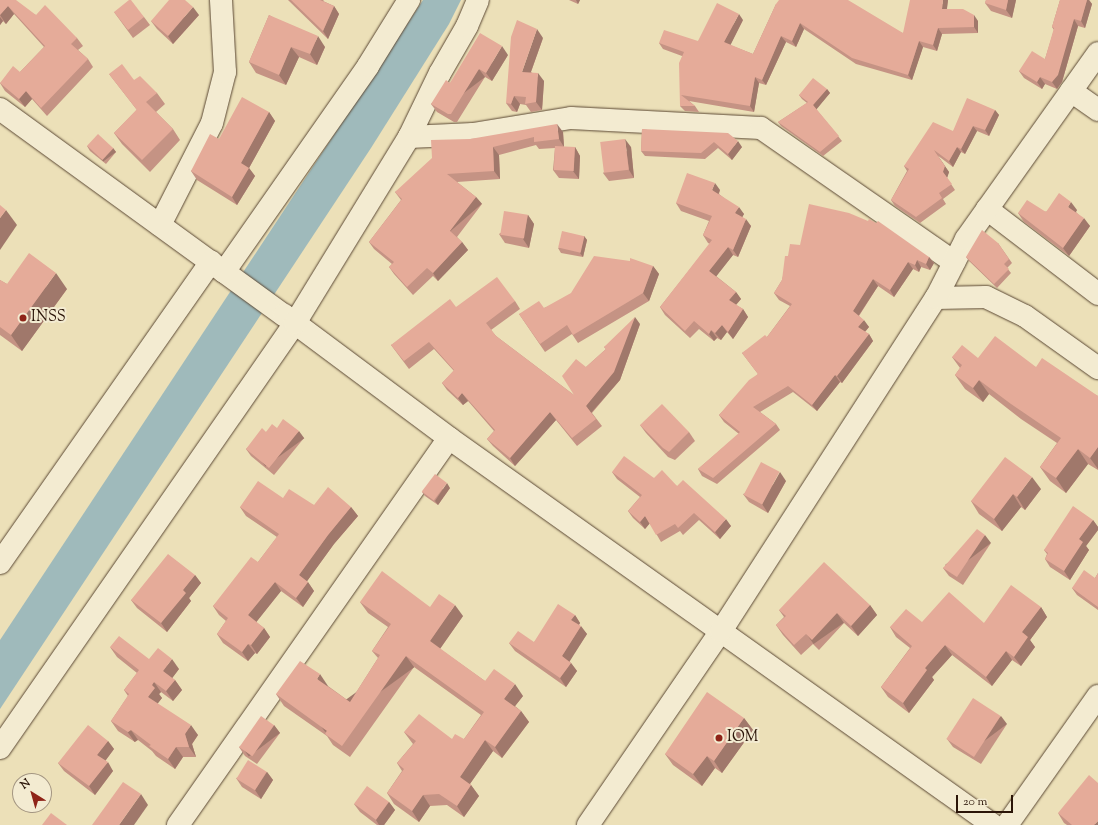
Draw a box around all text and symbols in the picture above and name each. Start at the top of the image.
place label: INSS [31,309,66,327]
marker: INSS [18,313,28,323]
place label: IOM [727,729,758,747]
marker: IOM [714,733,724,743]
north arrow [12,773,52,813]
text: N [17,775,34,793]
scale bar [958,787,1015,813]
text: 20 m [963,793,987,811]

